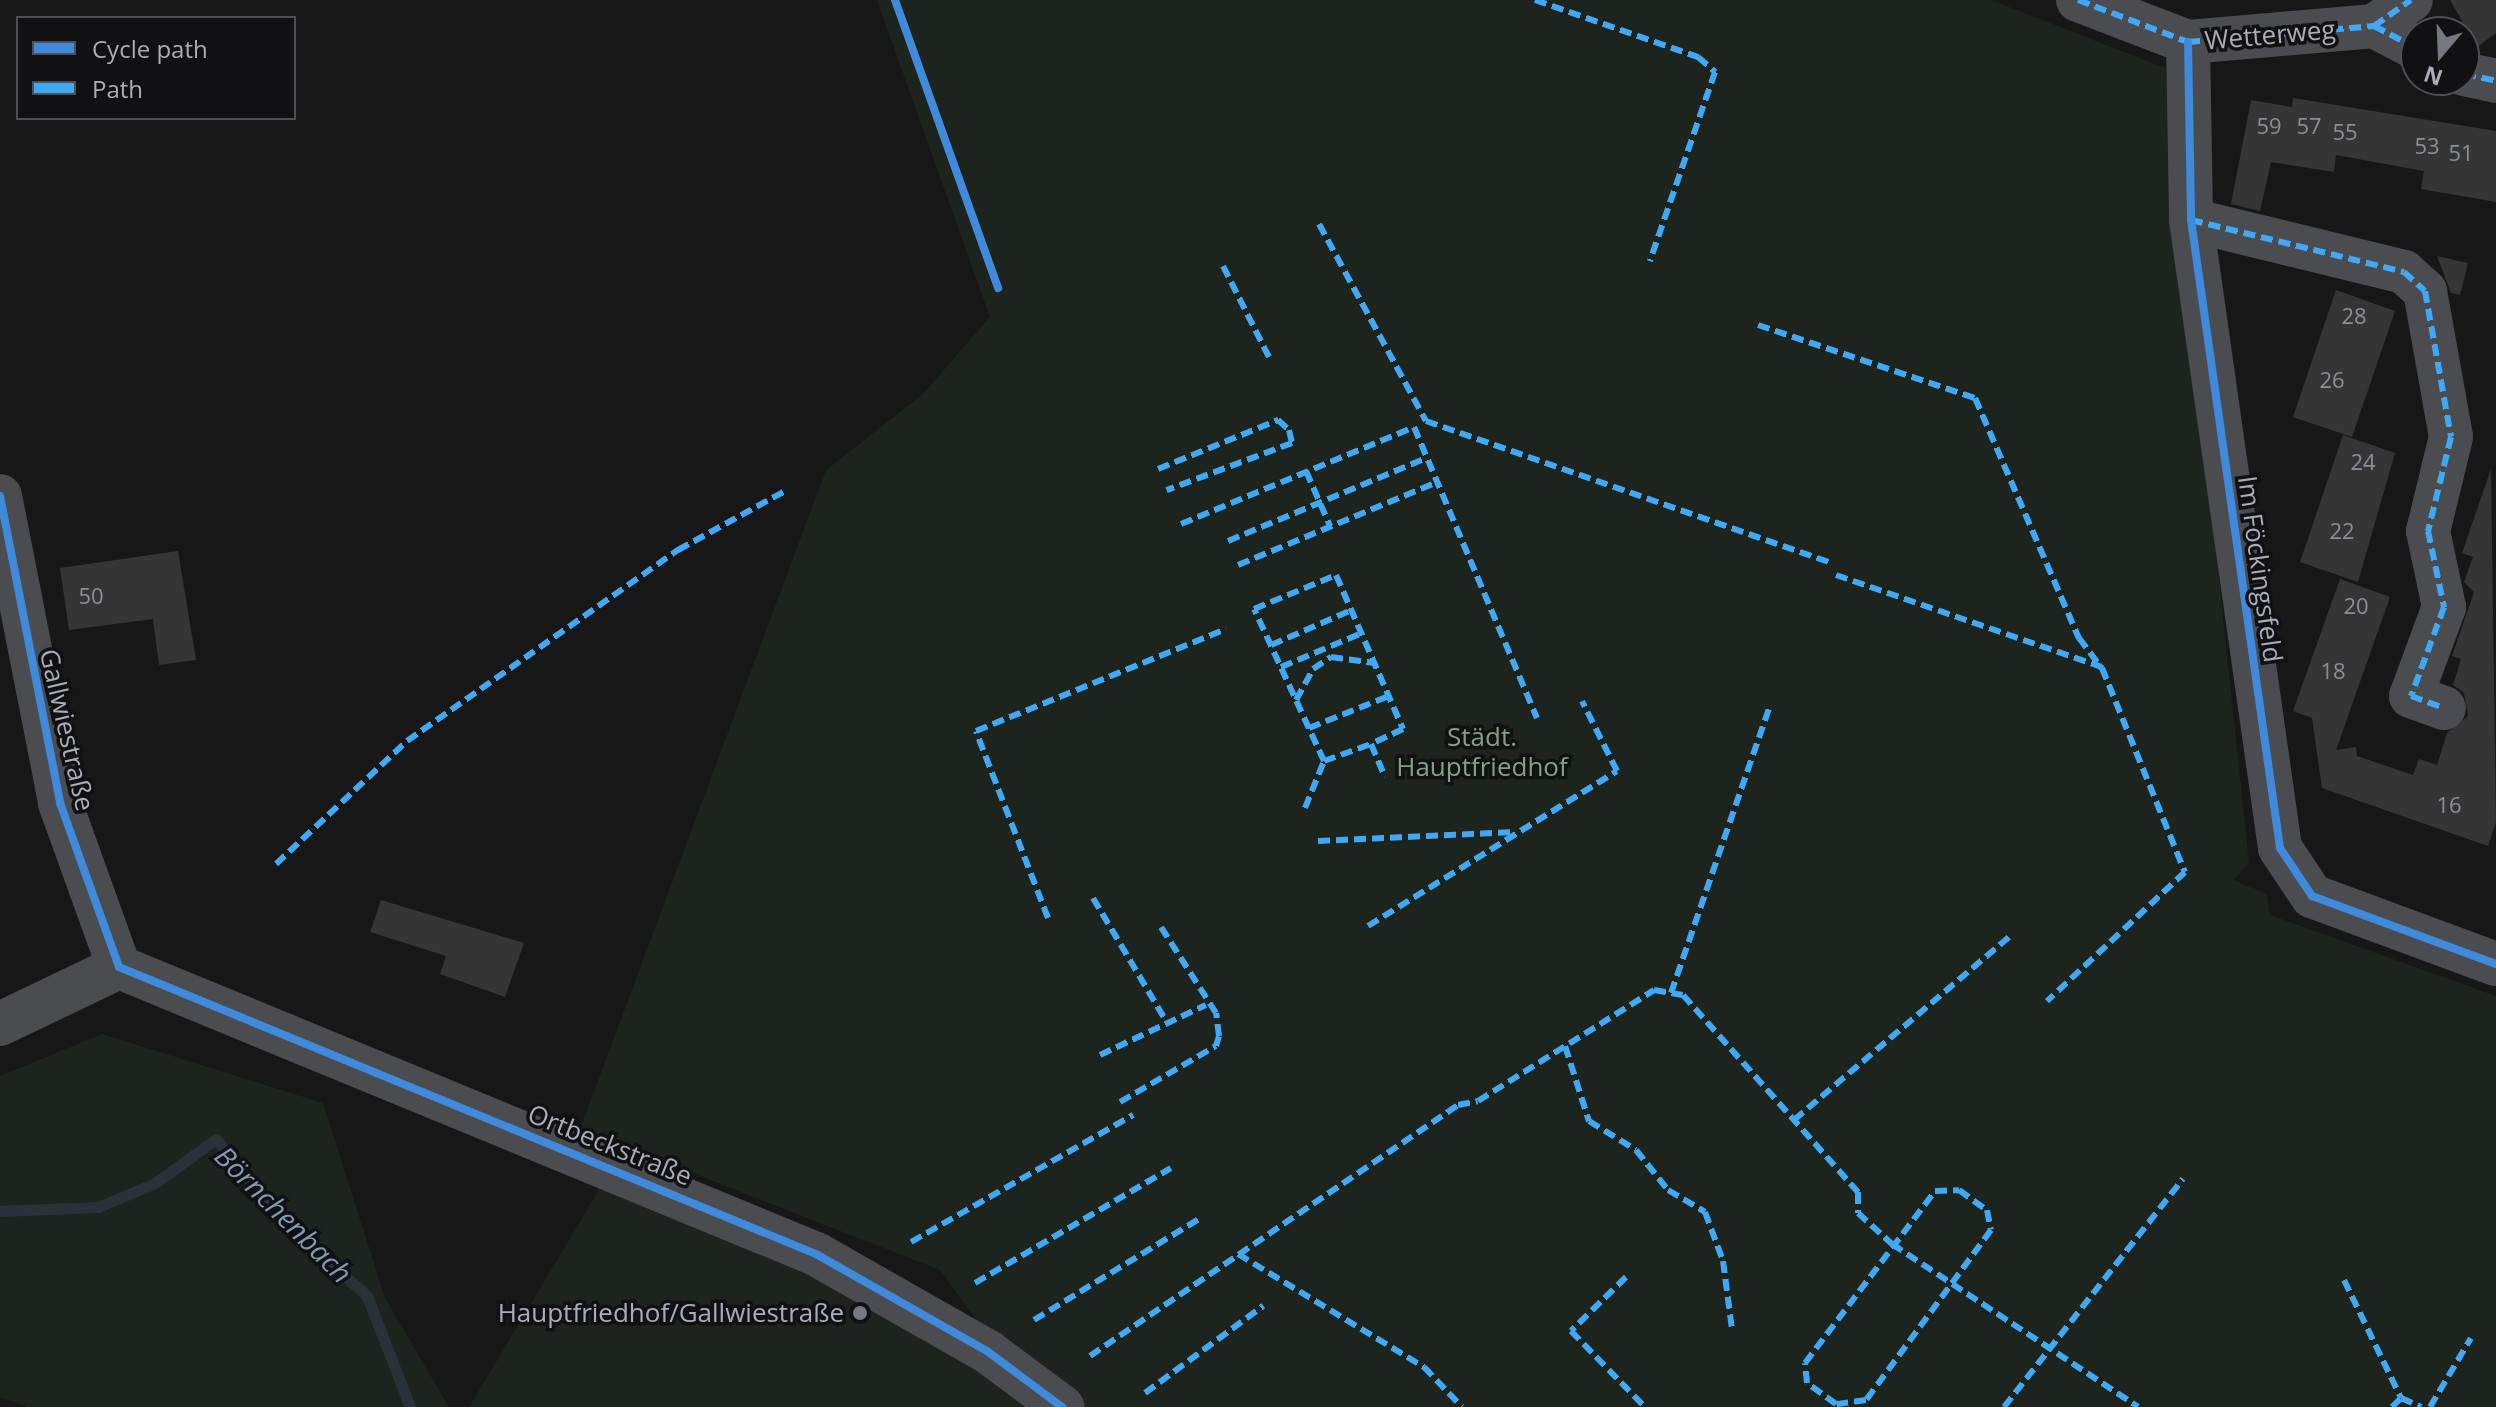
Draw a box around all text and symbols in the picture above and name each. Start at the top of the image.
street label: Wetterweg [2203,14,2337,56]
legend [16,16,296,120]
north arrow [2400,16,2480,96]
text: Cycle path [92,32,208,65]
text: N [2420,60,2446,94]
text: Path [92,72,143,105]
house number: 59 [2256,113,2282,139]
house number: 57 [2296,113,2322,139]
house number: 55 [2332,119,2358,145]
house number: 53 [2414,133,2440,159]
house number: 51 [2448,140,2474,166]
house number: 28 [2341,303,2367,329]
house number: 26 [2319,367,2345,393]
house number: 24 [2350,449,2376,475]
street label: Im Föckingsfeld [2231,474,2289,664]
house number: 22 [2329,518,2355,544]
house number: 50 [78,583,104,609]
house number: 20 [2343,593,2369,619]
street label: Gallwiestraße [33,646,101,814]
house number: 18 [2320,658,2346,684]
park label: Städt. Hauptfriedhof [1396,721,1568,782]
house number: 16 [2436,792,2462,818]
street label: Ortbeckstraße [523,1098,697,1192]
water label: Börnchenbach [209,1139,359,1289]
place label: Hauptfriedhof/Gallwiestraße [498,1297,844,1329]
marker: Hauptfriedhof/Gallwiestraße [851,1304,869,1322]

